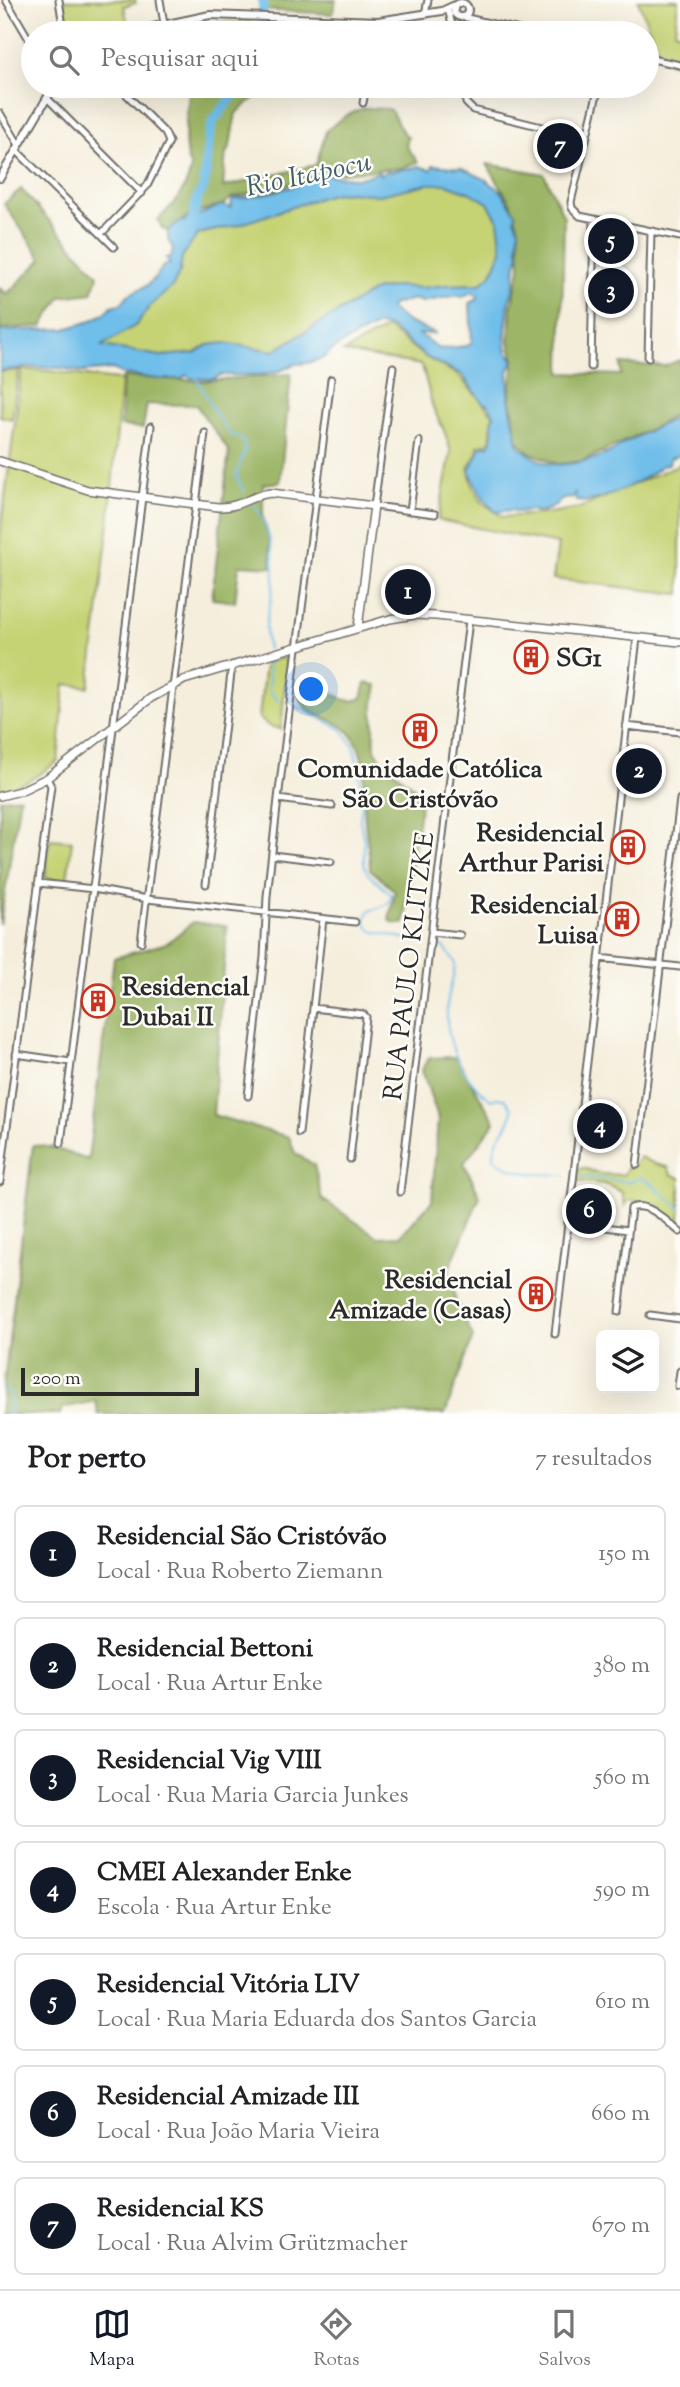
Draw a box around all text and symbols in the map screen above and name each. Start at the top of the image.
search box [21,21,659,98]
icon: search [45,41,83,79]
text: Pesquisar aqui [101,41,259,78]
pin: 7 [537,120,583,172]
water label: Rio Itapocu [242,143,375,209]
pin: 5 [588,215,634,267]
pin: 3 [588,265,634,317]
pin: 1 [385,566,431,618]
building icon: SG1 [512,638,550,676]
place label: SG1 [556,641,602,678]
your location [294,672,328,706]
building icon: Comunidade Católica São Cristóvão [401,712,439,750]
pin: 2 [616,745,662,797]
place label: Comunidade Católica São Cristóvão [297,752,543,819]
place label: Residencial Arthur Parisi [459,816,605,883]
building icon: Residencial Arthur Parisi [609,828,647,866]
street label: RUA PAULO KLITZKE [376,830,445,1103]
place label: Residencial Luisa [470,888,599,955]
building icon: Residencial Luisa [603,900,641,938]
place label: Residencial Dubai II [122,970,250,1037]
building icon: Residencial Dubai II [79,982,117,1020]
pin: 4 [577,1100,623,1152]
pin: 6 [566,1185,612,1237]
place label: Residencial Amizade (Casas) [329,1263,513,1330]
building icon: Residencial Amizade (Casas) [517,1275,555,1313]
map controls [596,1330,659,1393]
button: layers [596,1330,659,1393]
scale bar [21,1365,200,1397]
text: 200 m [32,1366,81,1393]
text: Por perto [28,1438,146,1481]
text: 7 resultados [535,1443,652,1476]
text: Residencial São Cristóvão [97,1519,387,1556]
text: 1 [49,1538,57,1571]
text: 150 m [598,1538,650,1571]
text: Local · Rua Roberto Ziemann [97,1556,383,1589]
text: Residencial Bettoni [97,1631,313,1668]
text: 2 [48,1650,58,1683]
text: 380 m [593,1650,650,1683]
text: Local · Rua Artur Enke [97,1668,323,1701]
text: Residencial Vig VIII [97,1743,322,1780]
text: 3 [48,1762,58,1795]
text: 560 m [595,1762,650,1795]
text: Local · Rua Maria Garcia Junkes [97,1780,409,1813]
text: CMEI Alexander Enke [97,1855,352,1892]
text: 4 [47,1874,59,1907]
text: 590 m [595,1874,650,1907]
text: Escola · Rua Artur Enke [97,1892,332,1925]
text: Residencial Vitória LIV [97,1967,360,2004]
text: 5 [49,1986,57,2019]
text: 610 m [595,1986,650,2019]
text: Local · Rua Maria Eduarda dos Santos Garcia [97,2004,537,2037]
text: Residencial Amizade III [97,2079,359,2116]
text: 6 [47,2098,59,2131]
text: 660 m [591,2098,650,2131]
text: Local · Rua João Maria Vieira [97,2116,380,2149]
text: Residencial KS [97,2191,264,2228]
text: 7 [47,2210,59,2243]
text: 670 m [591,2210,650,2243]
text: Local · Rua Alvim Grützmacher [97,2228,408,2261]
tab: Mapa [89,2305,135,2374]
tab: Rotas [313,2305,360,2374]
tab: Salvos [538,2305,591,2374]

